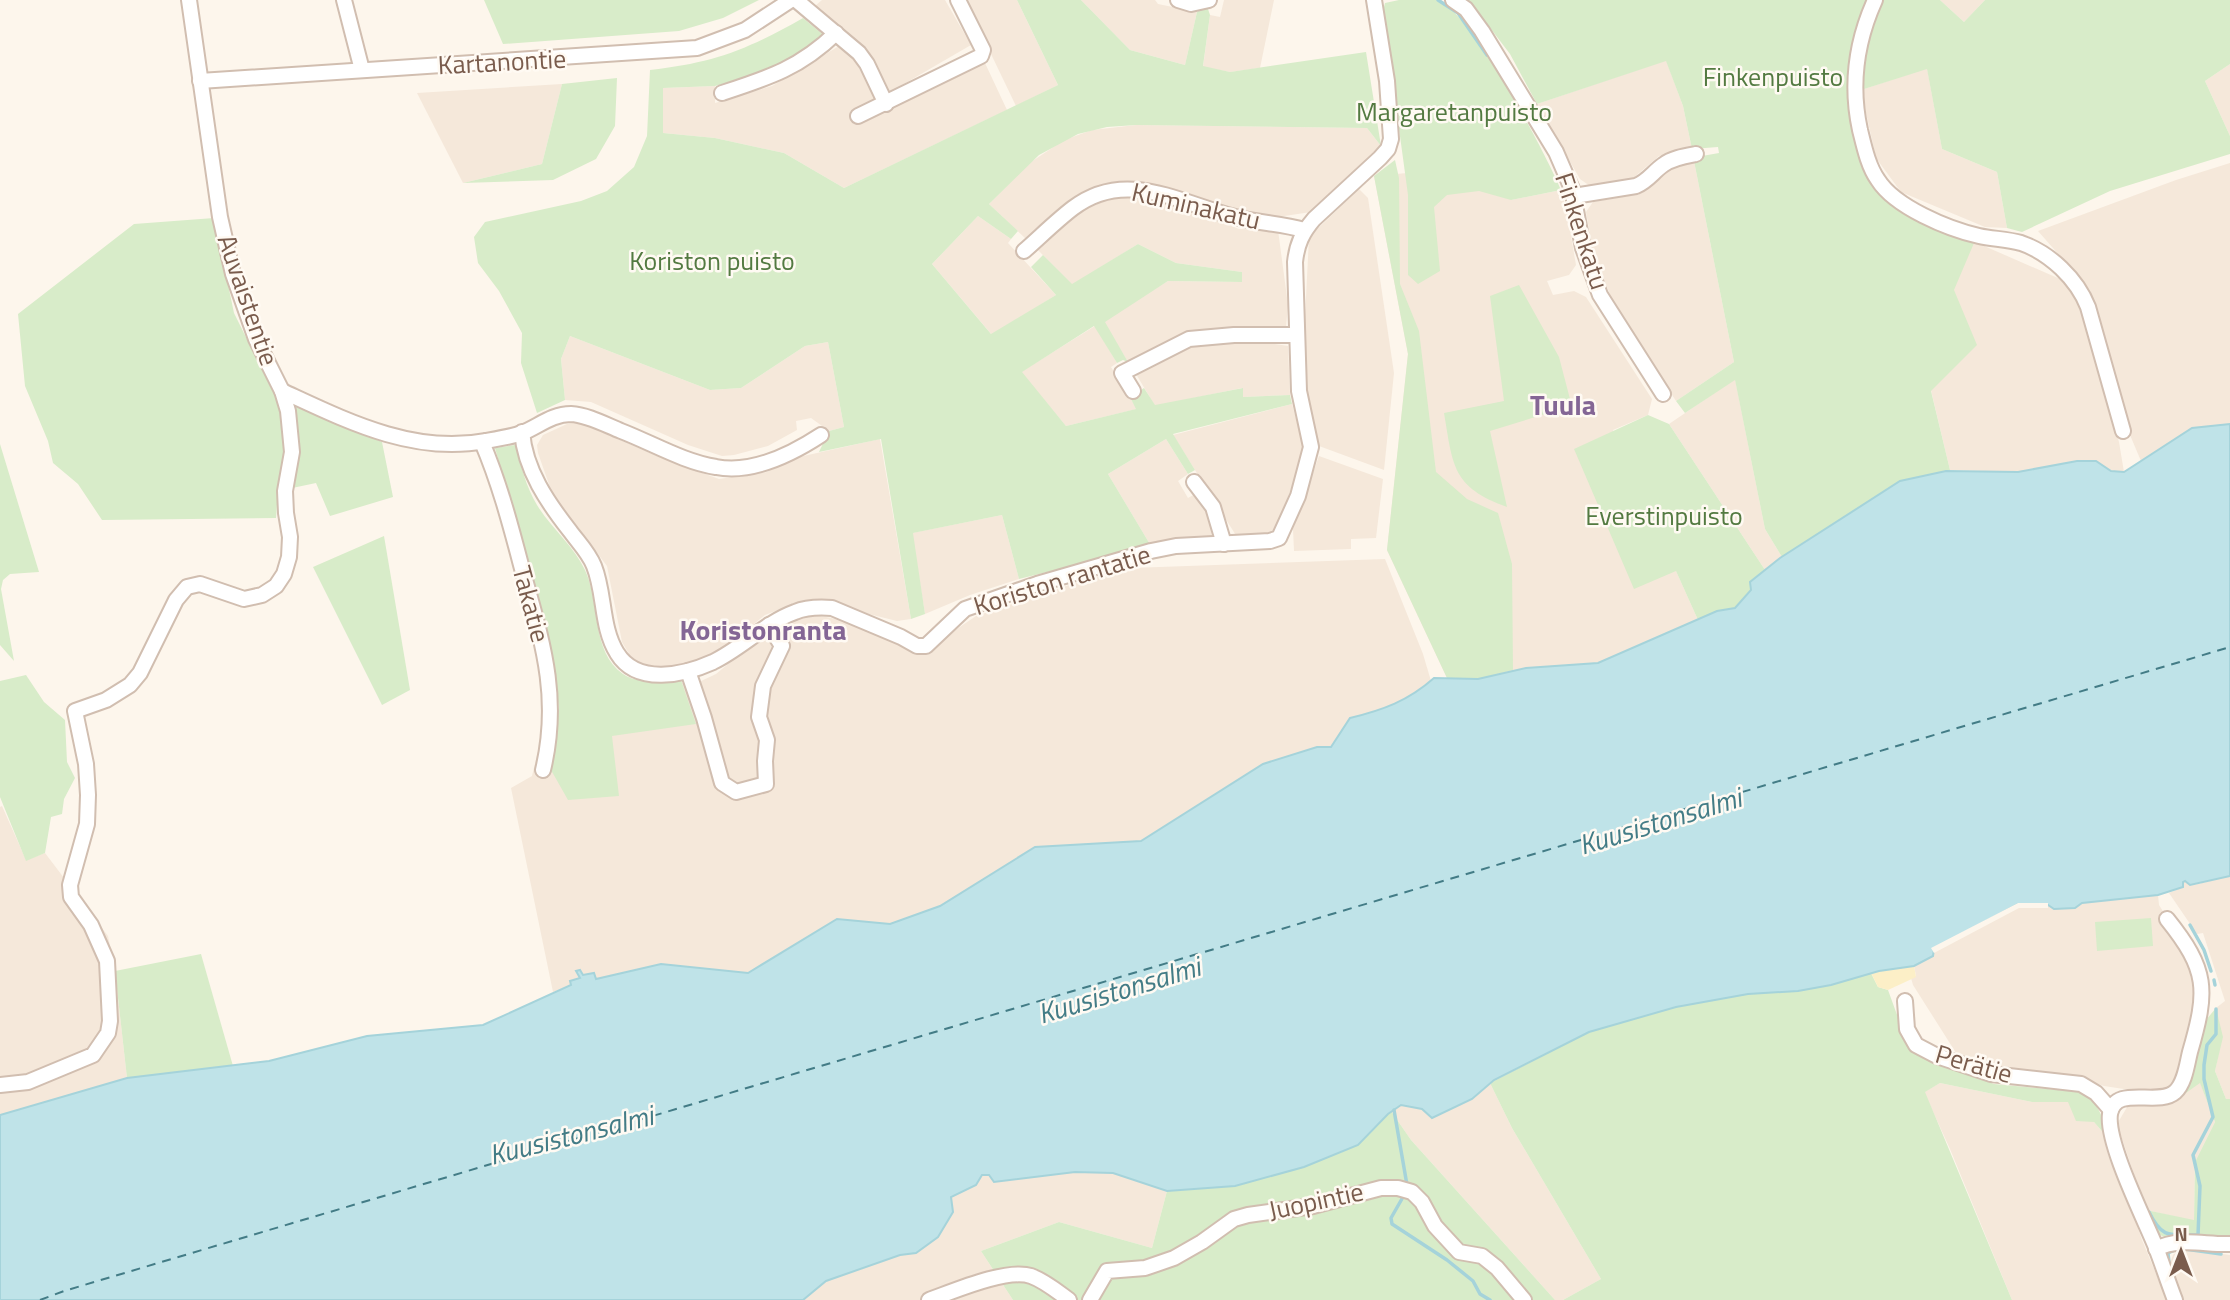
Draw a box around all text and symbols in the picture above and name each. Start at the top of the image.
street label: Kartanontie [437,39,567,84]
park label: Finkenpuisto [1703,57,1843,96]
park label: Margaretanpuisto [1356,92,1552,131]
street label: Finkenkatu [1545,167,1620,294]
street label: Kuminakatu [1128,172,1264,239]
street label: Auvaistentie [208,229,289,371]
park label: Koriston puisto [629,241,795,280]
district label: Tuula [1530,383,1596,426]
park label: Everstinpuisto [1585,496,1743,535]
street label: Koriston rantatie [968,534,1155,625]
street label: Takatie [503,561,560,646]
district label: Koristonranta [679,608,847,651]
water label: Kuusistonsalmi [1573,774,1750,866]
water label: Kuusistonsalmi [1032,943,1209,1035]
street label: Perätie [1931,1034,2017,1093]
water label: Kuusistonsalmi [484,1093,661,1176]
street label: Juopintie [1265,1171,1367,1230]
north arrow [2146,1216,2216,1286]
text: N [2174,1219,2188,1248]

